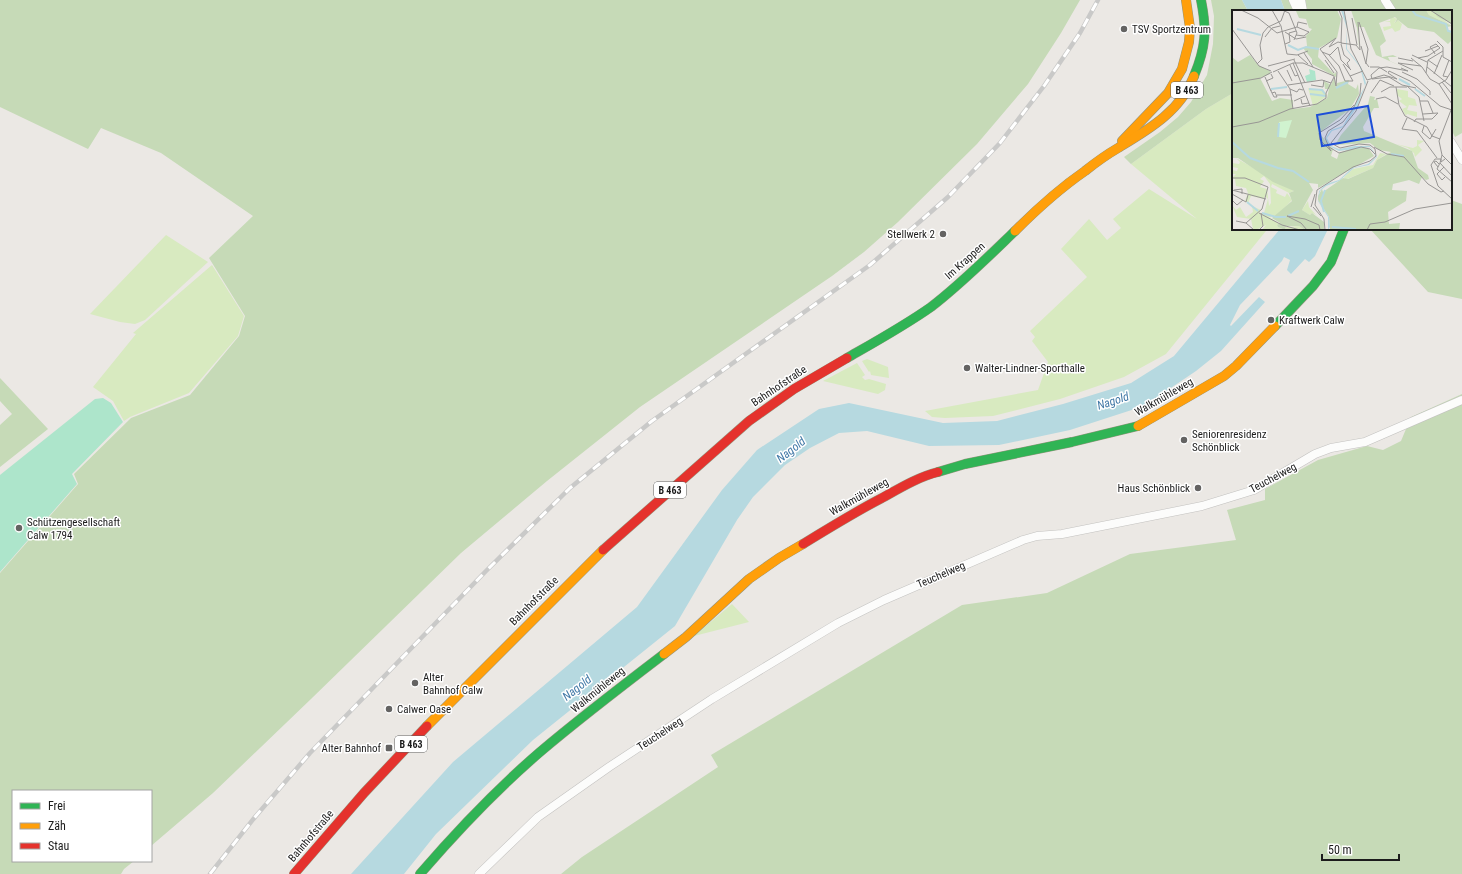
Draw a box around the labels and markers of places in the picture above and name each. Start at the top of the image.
place label: TSV Sportzentrum [1132,23,1211,36]
marker: TSV Sportzentrum [1119,24,1129,34]
place label: Stellwerk 2 [887,228,935,241]
marker: Stellwerk 2 [938,229,948,239]
place label: Kraftwerk Calw [1279,314,1344,327]
marker: Kraftwerk Calw [1266,315,1276,325]
place label: Walter-Lindner-Sporthalle [975,362,1085,375]
marker: Walter-Lindner-Sporthalle [962,363,972,373]
place label: Seniorenresidenz Schönblick [1192,428,1267,454]
marker: Seniorenresidenz Schönblick [1179,435,1189,445]
place label: Haus Schönblick [1118,482,1190,495]
marker: Haus Schönblick [1193,483,1203,493]
place label: Schützengesellschaft Calw 1794 [27,516,120,542]
marker: Schützengesellschaft Calw 1794 [14,523,24,533]
place label: Alter Bahnhof Calw [423,671,483,697]
marker: Alter Bahnhof Calw [410,678,420,688]
place label: Calwer Oase [397,703,451,716]
marker: Calwer Oase [384,704,394,714]
place label: Alter Bahnhof [322,742,382,755]
marker: Alter Bahnhof [384,743,394,753]

